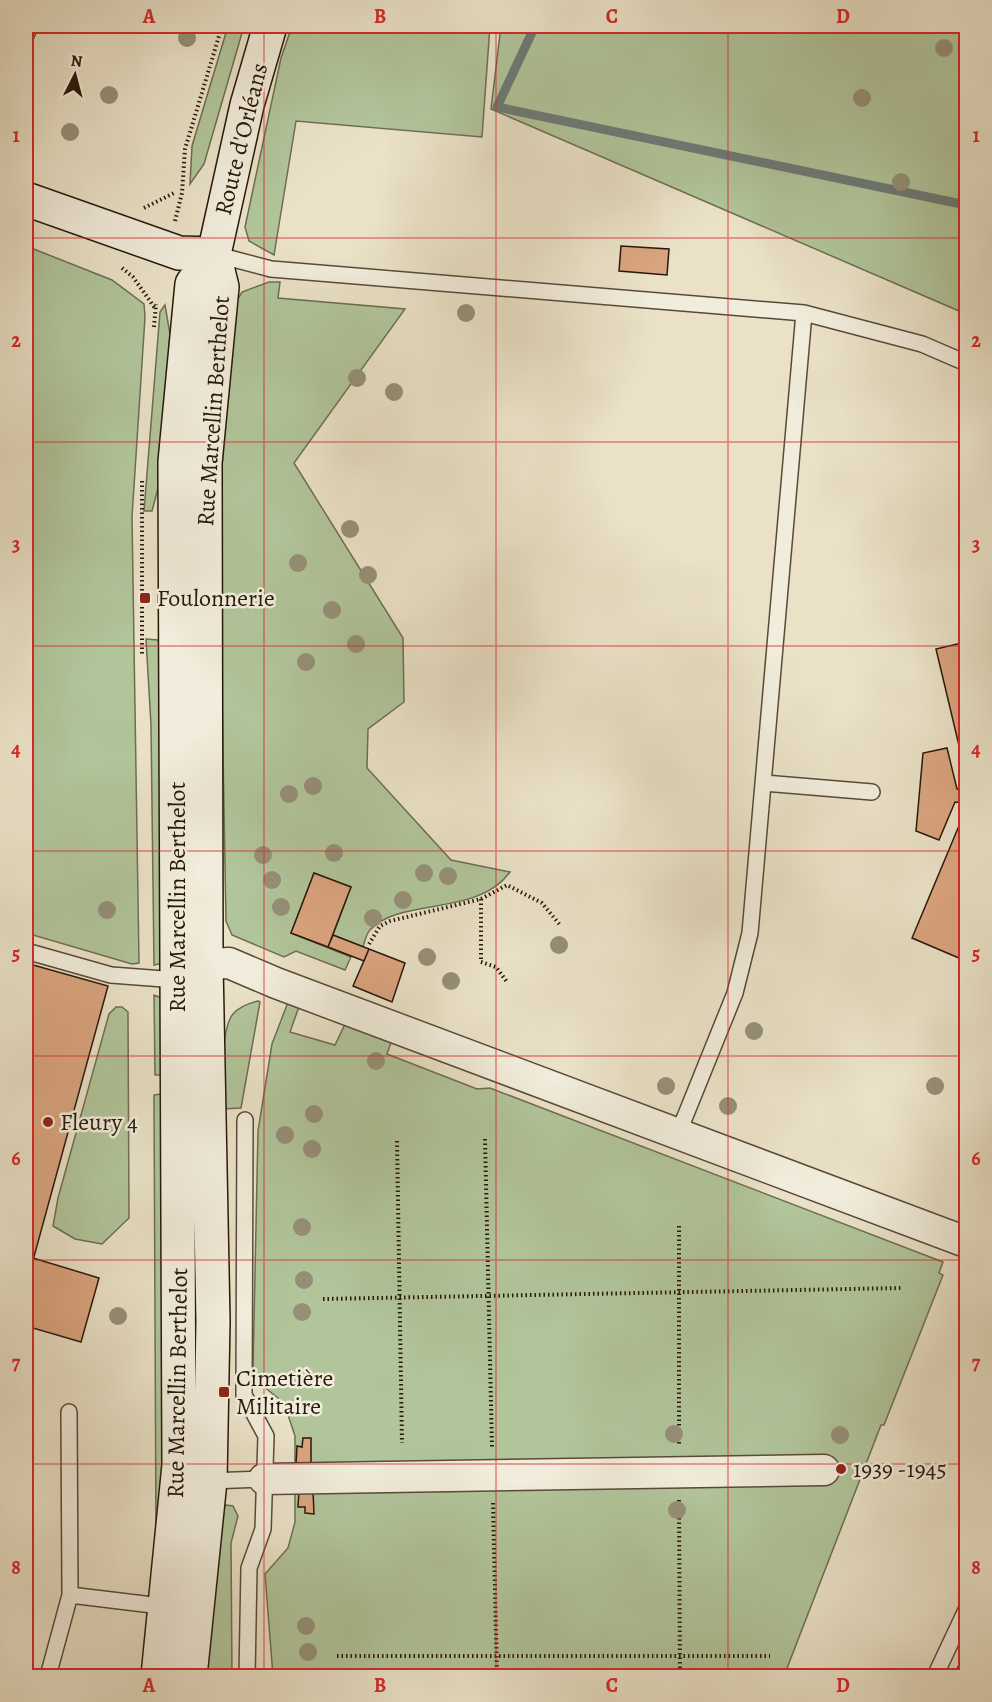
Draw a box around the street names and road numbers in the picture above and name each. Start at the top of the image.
street label: Route d'Orléans [207,60,275,218]
street label: Rue Marcellin Berthelot [189,295,237,527]
street label: Rue Marcellin Berthelot [161,781,193,1012]
street label: Rue Marcellin Berthelot [159,1267,195,1499]

